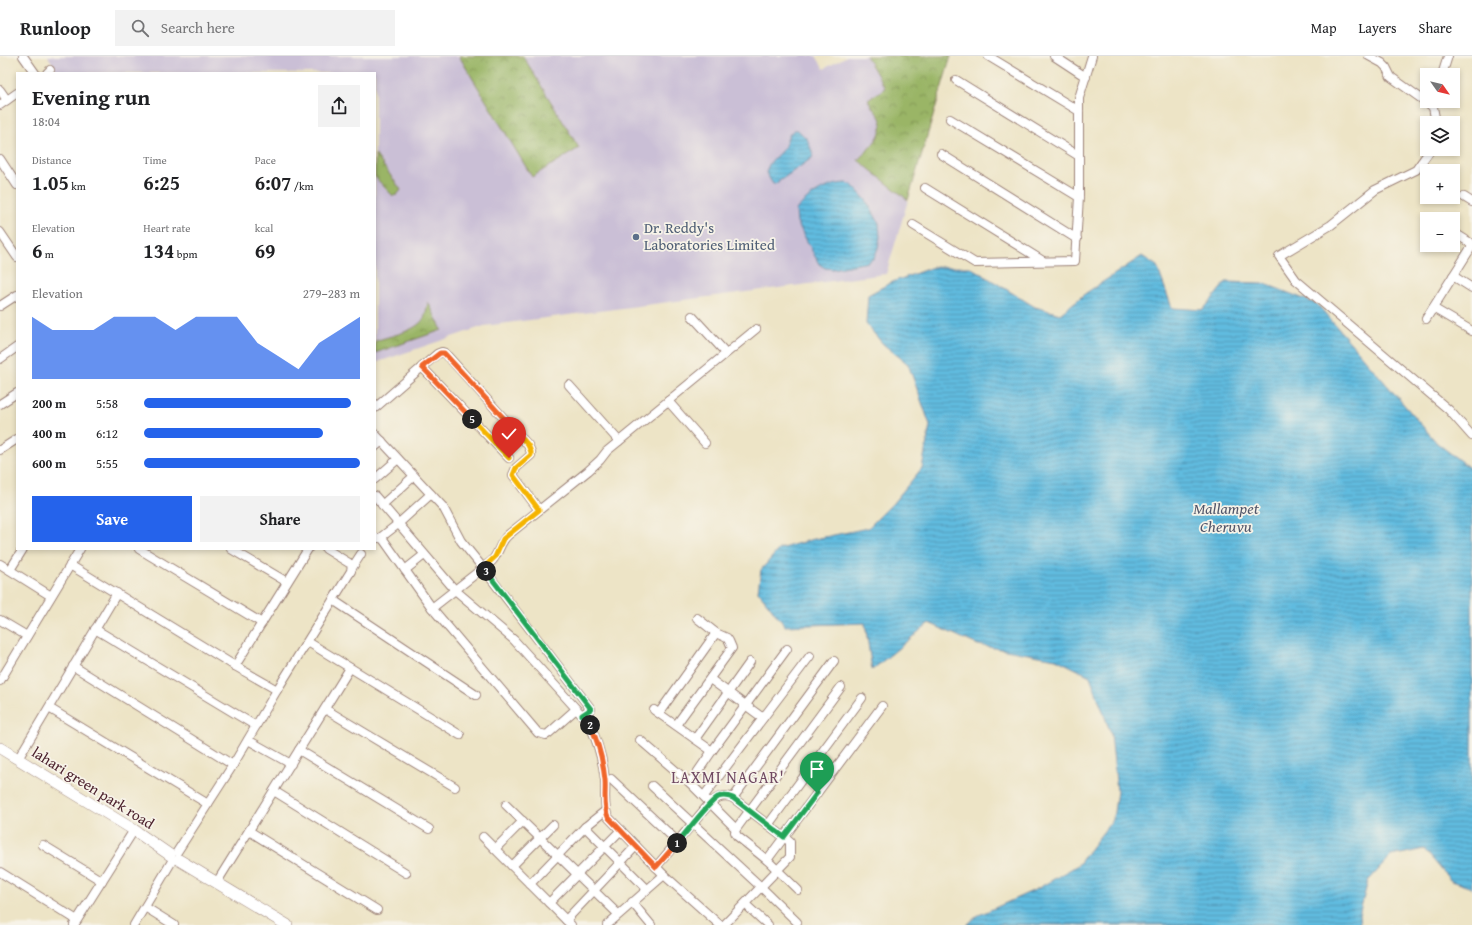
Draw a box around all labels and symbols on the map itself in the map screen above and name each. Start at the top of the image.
north arrow [1420,68,1460,108]
place label: Dr. Reddy's Laboratories Limited [644,217,775,255]
marker: Dr. Reddy's Laboratories Limited [631,232,641,242]
pin: 5 [462,409,482,429]
pin [492,417,526,458]
water label: Mallampet Cheruvu [1193,496,1260,538]
pin: 3 [476,561,496,581]
pin: 2 [580,715,600,735]
street label: lahari green park road [28,741,159,834]
pin [800,752,834,793]
district label: LAXMI NAGAR' [671,765,785,789]
pin: 1 [667,833,687,853]

